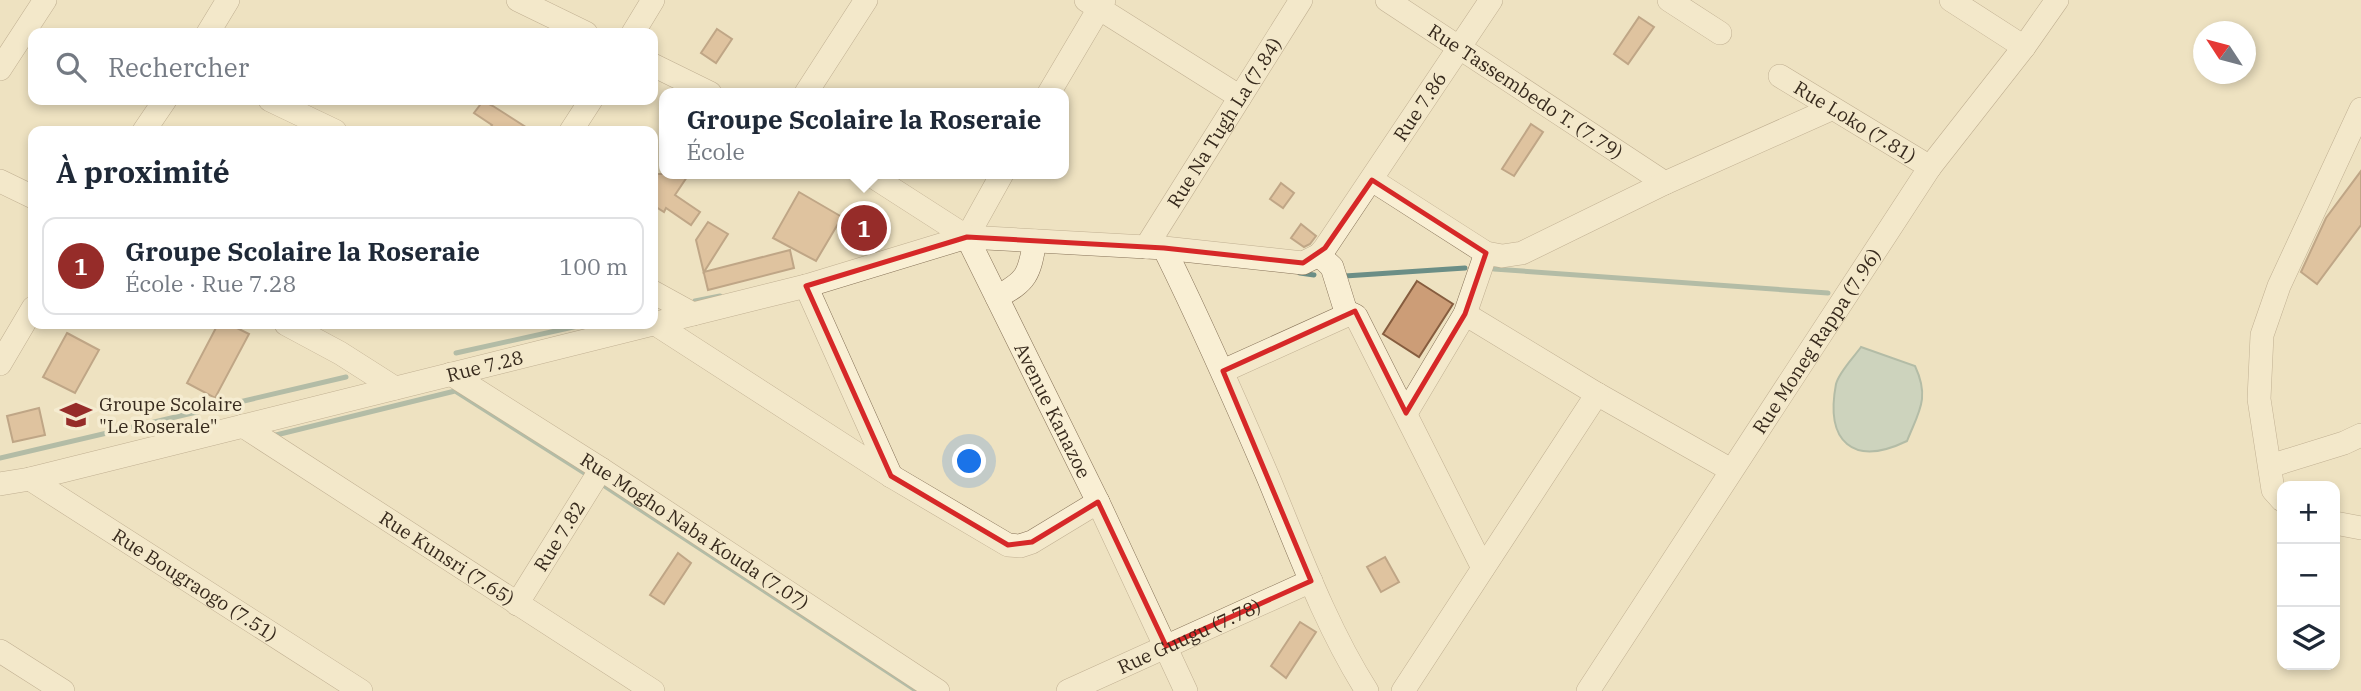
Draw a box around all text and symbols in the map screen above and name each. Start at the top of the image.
street label: Rue Tassembedo T. (7.79) [1424,18,1628,164]
north arrow [2193,21,2256,84]
search box [28,28,658,105]
street label: Rue Na Tugh La (7.84) [1162,33,1287,212]
icon: search [52,48,90,86]
text: Rechercher [108,50,249,84]
street label: Rue 7.86 [1388,67,1452,146]
street label: Rue Loko (7.81) [1790,75,1921,168]
popup [659,88,1069,179]
text: Groupe Scolaire la Roseraie [686,102,1042,136]
text: École [686,136,745,166]
text: À proximité [56,152,230,191]
pin: 1 [841,202,887,254]
text: Groupe Scolaire la Roseraie [125,234,480,268]
street label: Rue Moneg Rappa (7.96) [1747,244,1886,438]
text: 1 [74,251,88,281]
text: 100 m [559,251,628,281]
text: École · Rue 7.28 [125,268,296,298]
street label: Avenue Kanazoe [1009,339,1096,482]
street label: Rue 7.28 [444,345,526,387]
place label: Groupe Scolaire "Le Roserale" [99,392,242,438]
school or university icon: Groupe Scolaire "Le Roserale" [59,398,93,432]
your location [952,444,986,478]
street label: Rue Mogho Naba Kouda (7.07) [576,447,814,615]
map controls [2277,481,2340,670]
button: + [2277,481,2340,544]
street label: Rue 7.82 [528,496,590,576]
street label: Rue Kunsri (7.65) [375,506,519,610]
street label: Rue Bougraogo (7.51) [108,523,282,646]
button: − [2277,544,2340,607]
street label: Rue Guugu (7.78) [1114,593,1265,679]
button: layers [2277,607,2340,670]

